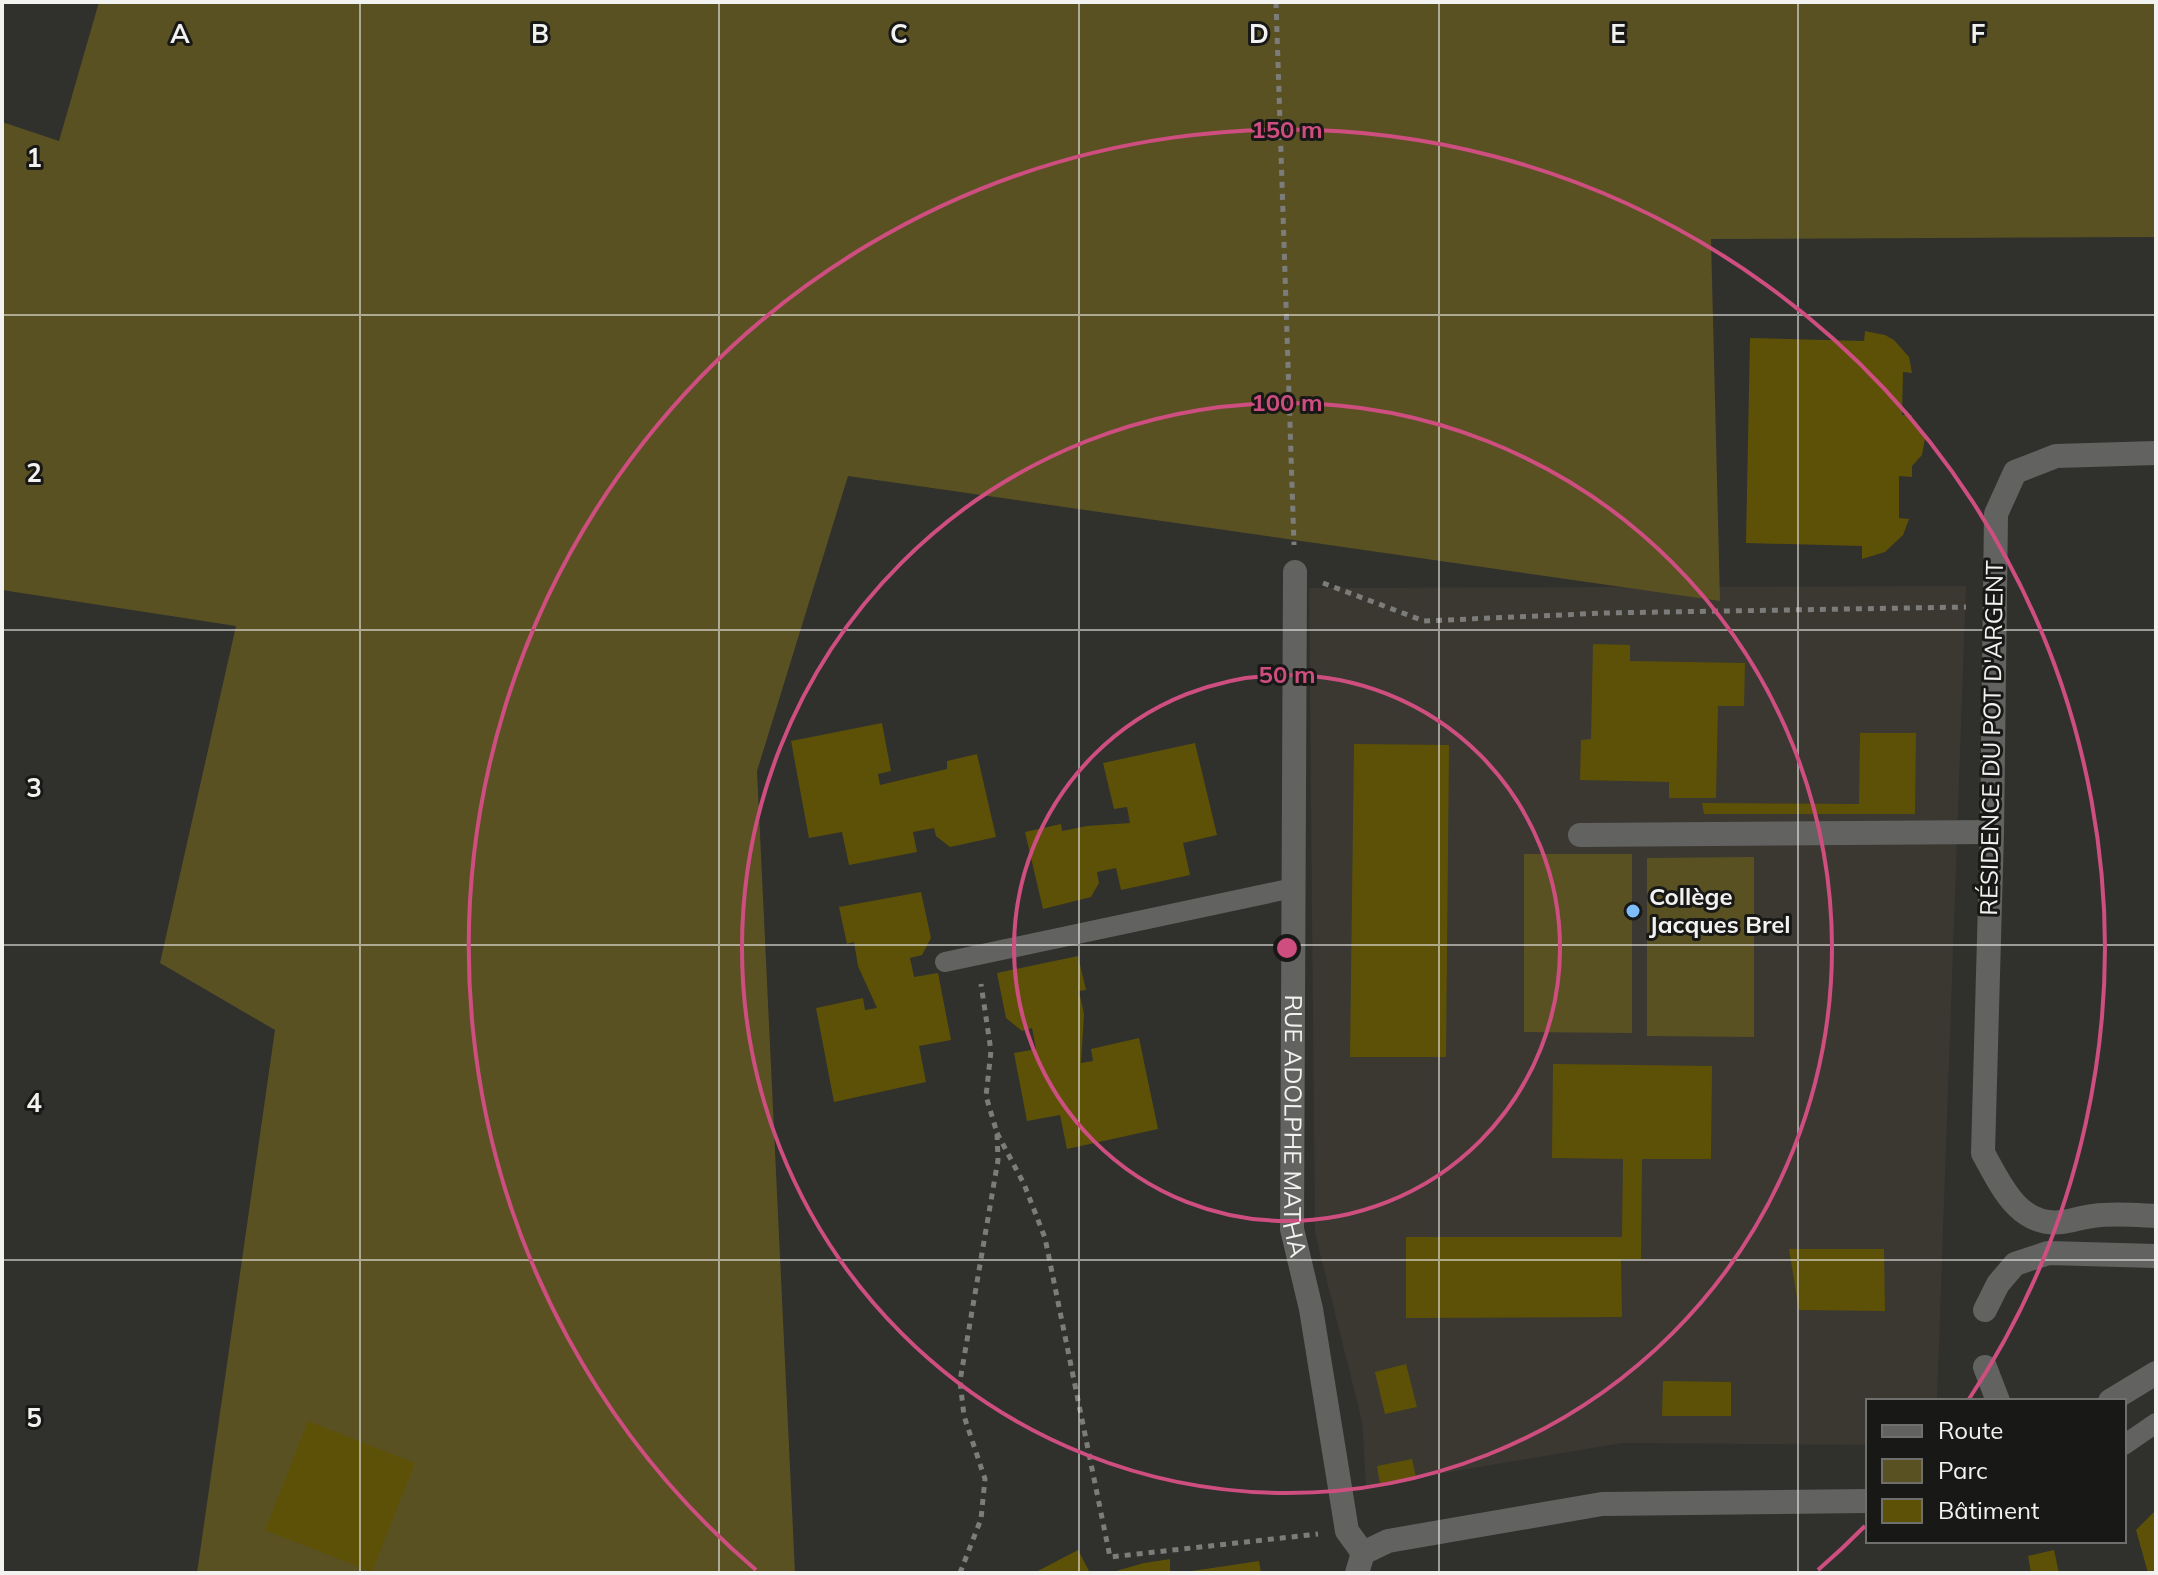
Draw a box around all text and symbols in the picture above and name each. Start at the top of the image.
text: A [170,17,190,50]
text: B [531,17,549,50]
text: C [890,17,908,50]
text: D [1249,17,1269,50]
text: E [1610,17,1626,50]
text: F [1971,17,1986,50]
text: 150 m [1251,114,1323,144]
text: 1 [26,141,42,174]
text: 100 m [1251,387,1323,417]
text: 2 [26,456,42,489]
street label: RÉSIDENCE DU POT D'ARGENT [1973,560,2009,916]
text: 50 m [1259,659,1315,689]
text: 3 [26,771,42,804]
place label: Collège Jacques Brel [1649,881,1791,939]
marker: Collège Jacques Brel [1624,902,1642,920]
centre of rings [1273,934,1301,962]
street label: RUE ADOLPHE MATHA [1277,994,1314,1260]
text: 4 [26,1086,42,1119]
legend [1866,1399,2126,1543]
text: 5 [26,1401,42,1434]
text: Route [1938,1415,2003,1445]
text: Parc [1938,1455,1988,1485]
text: Bâtiment [1938,1495,2039,1525]

